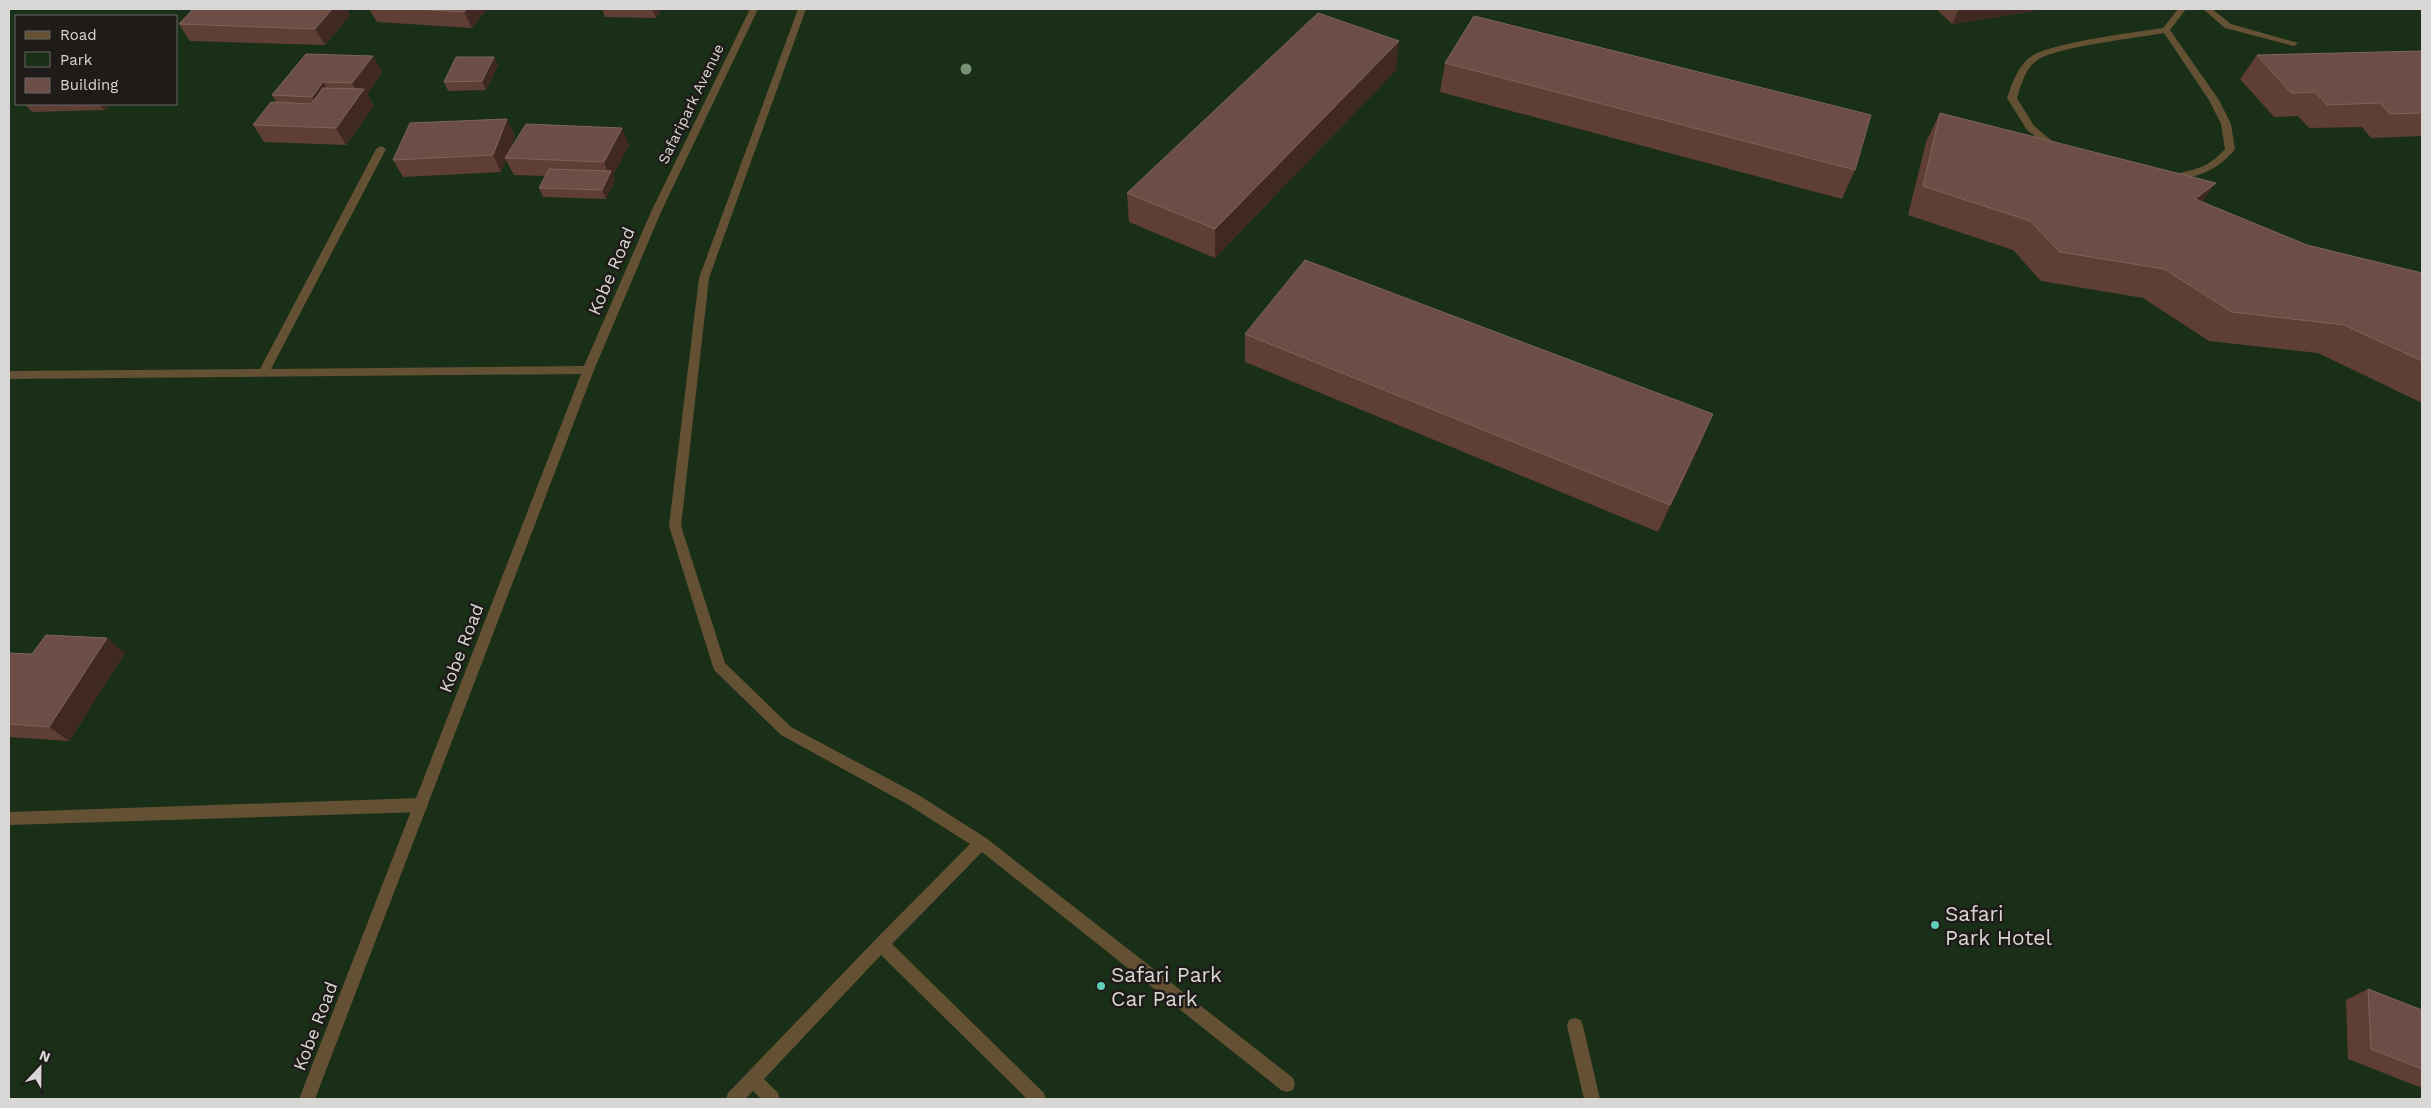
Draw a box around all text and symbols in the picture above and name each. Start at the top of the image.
legend [15,15,178,105]
text: Road [60,26,97,44]
street label: Safaripark Avenue [654,41,728,167]
text: Park [60,51,93,69]
text: Building [60,76,118,94]
street label: Kobe Road [583,224,639,318]
street label: Kobe Road [434,601,488,695]
place label: Safari Park Hotel [1945,901,2052,950]
marker: Safari Park Hotel [1929,919,1941,931]
place label: Safari Park Car Park [1111,962,1222,1011]
street label: Kobe Road [288,979,342,1073]
marker: Safari Park Car Park [1095,980,1107,992]
north arrow [15,1043,65,1093]
text: N [37,1047,53,1065]

